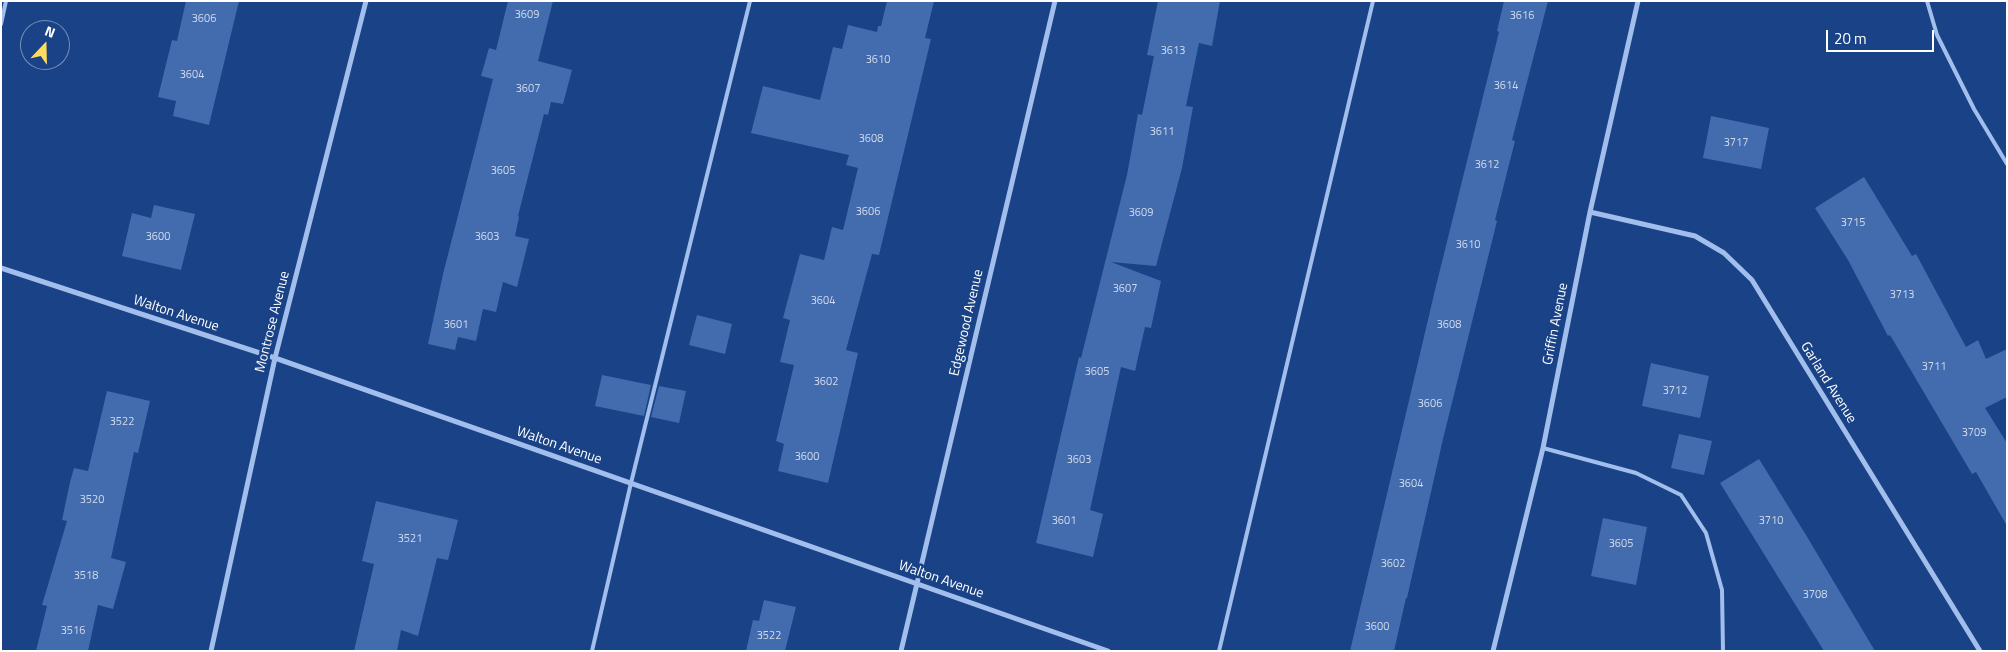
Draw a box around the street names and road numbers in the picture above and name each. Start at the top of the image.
street label: Edgewood Avenue [947,268,987,378]
street label: Montrose Avenue [252,270,294,374]
street label: Griffin Avenue [1540,282,1572,366]
street label: Walton Avenue [131,292,221,336]
street label: Garland Avenue [1796,339,1860,427]
street label: Walton Avenue [514,424,604,468]
street label: Walton Avenue [896,558,986,602]

